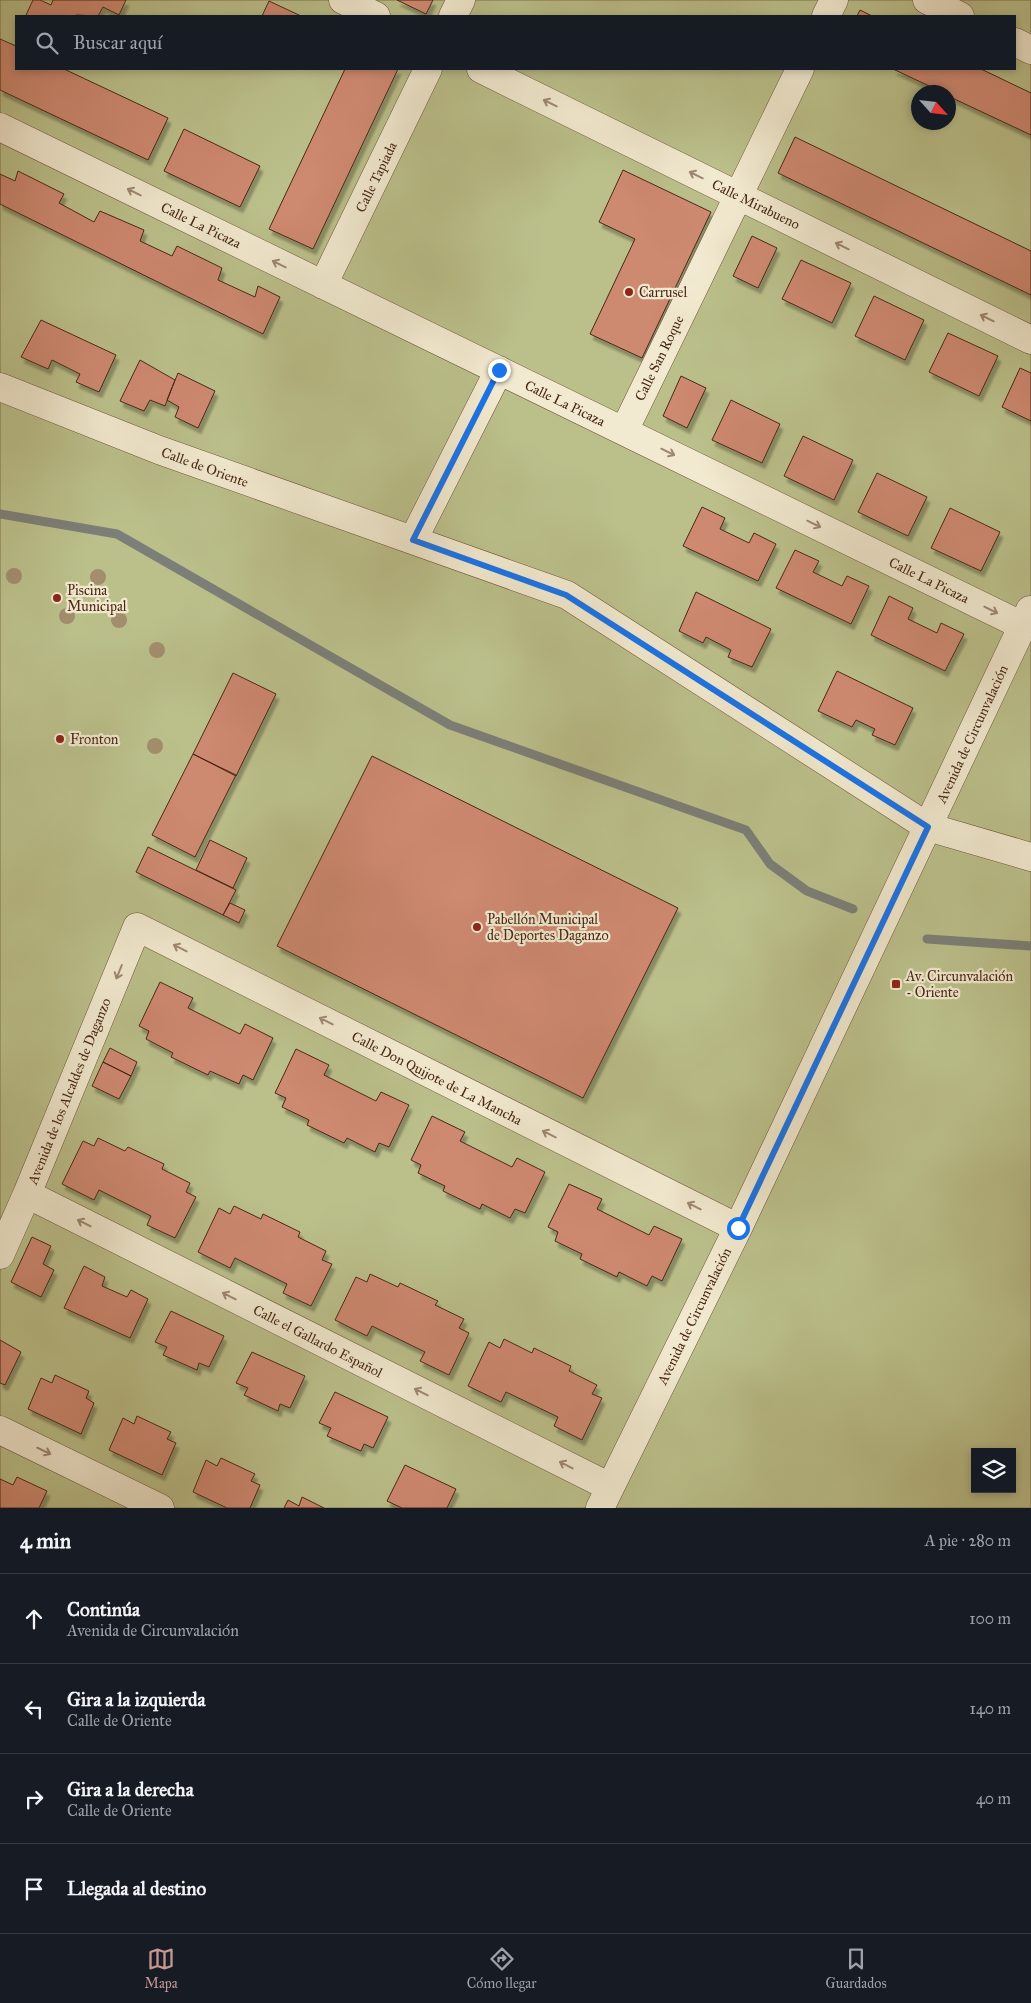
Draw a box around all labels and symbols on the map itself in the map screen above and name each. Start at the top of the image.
north arrow [911,85,956,130]
one-way arrow [543,97,558,107]
street label: Calle Tapiada [352,139,401,215]
one-way arrow [689,169,704,179]
street label: Calle Mirabueno [709,176,803,233]
one-way arrow [126,187,141,197]
street label: Calle La Picaza [158,199,244,252]
one-way arrow [834,241,849,251]
one-way arrow [272,259,287,269]
place label: Carrusel [639,284,687,301]
marker: Carrusel [623,286,635,298]
street label: Calle San Roque [631,312,689,404]
one-way arrow [980,313,995,322]
route end [488,359,511,382]
street label: Calle La Picaza [522,377,608,430]
street label: Calle de Oriente [159,444,251,491]
one-way arrow [660,448,675,458]
one-way arrow [806,520,821,529]
street label: Calle La Picaza [886,554,972,607]
place label: Piscina Municipal [67,582,127,615]
marker: Piscina Municipal [51,592,63,604]
one-way arrow [983,606,998,615]
street label: Avenida de Circunvalación [933,662,1012,807]
place label: Fronton [70,731,119,748]
marker: Fronton [54,733,66,745]
place label: Pabellón Municipal de Deportes Daganzo [487,911,609,944]
marker: Pabellón Municipal de Deportes Daganzo [471,921,483,933]
one-way arrow [173,943,188,953]
one-way arrow [113,964,123,979]
place label: Av. Circunvalación - Oriente [905,968,1014,1001]
marker: Av. Circunvalación - Oriente [890,978,902,990]
street label: Avenida de los Alcaldes de Daganzo [24,995,115,1188]
one-way arrow [318,1016,333,1026]
street label: Calle Don Quijote de La Mancha [349,1028,525,1129]
one-way arrow [542,1128,557,1138]
one-way arrow [687,1201,702,1211]
route start [727,1217,750,1240]
one-way arrow [76,1218,91,1228]
street label: Avenida de Circunvalación [653,1244,735,1388]
one-way arrow [222,1291,237,1300]
street label: Calle el Gallardo Español [250,1301,386,1382]
one-way arrow [414,1387,429,1396]
one-way arrow [36,1447,51,1456]
one-way arrow [559,1460,574,1469]

